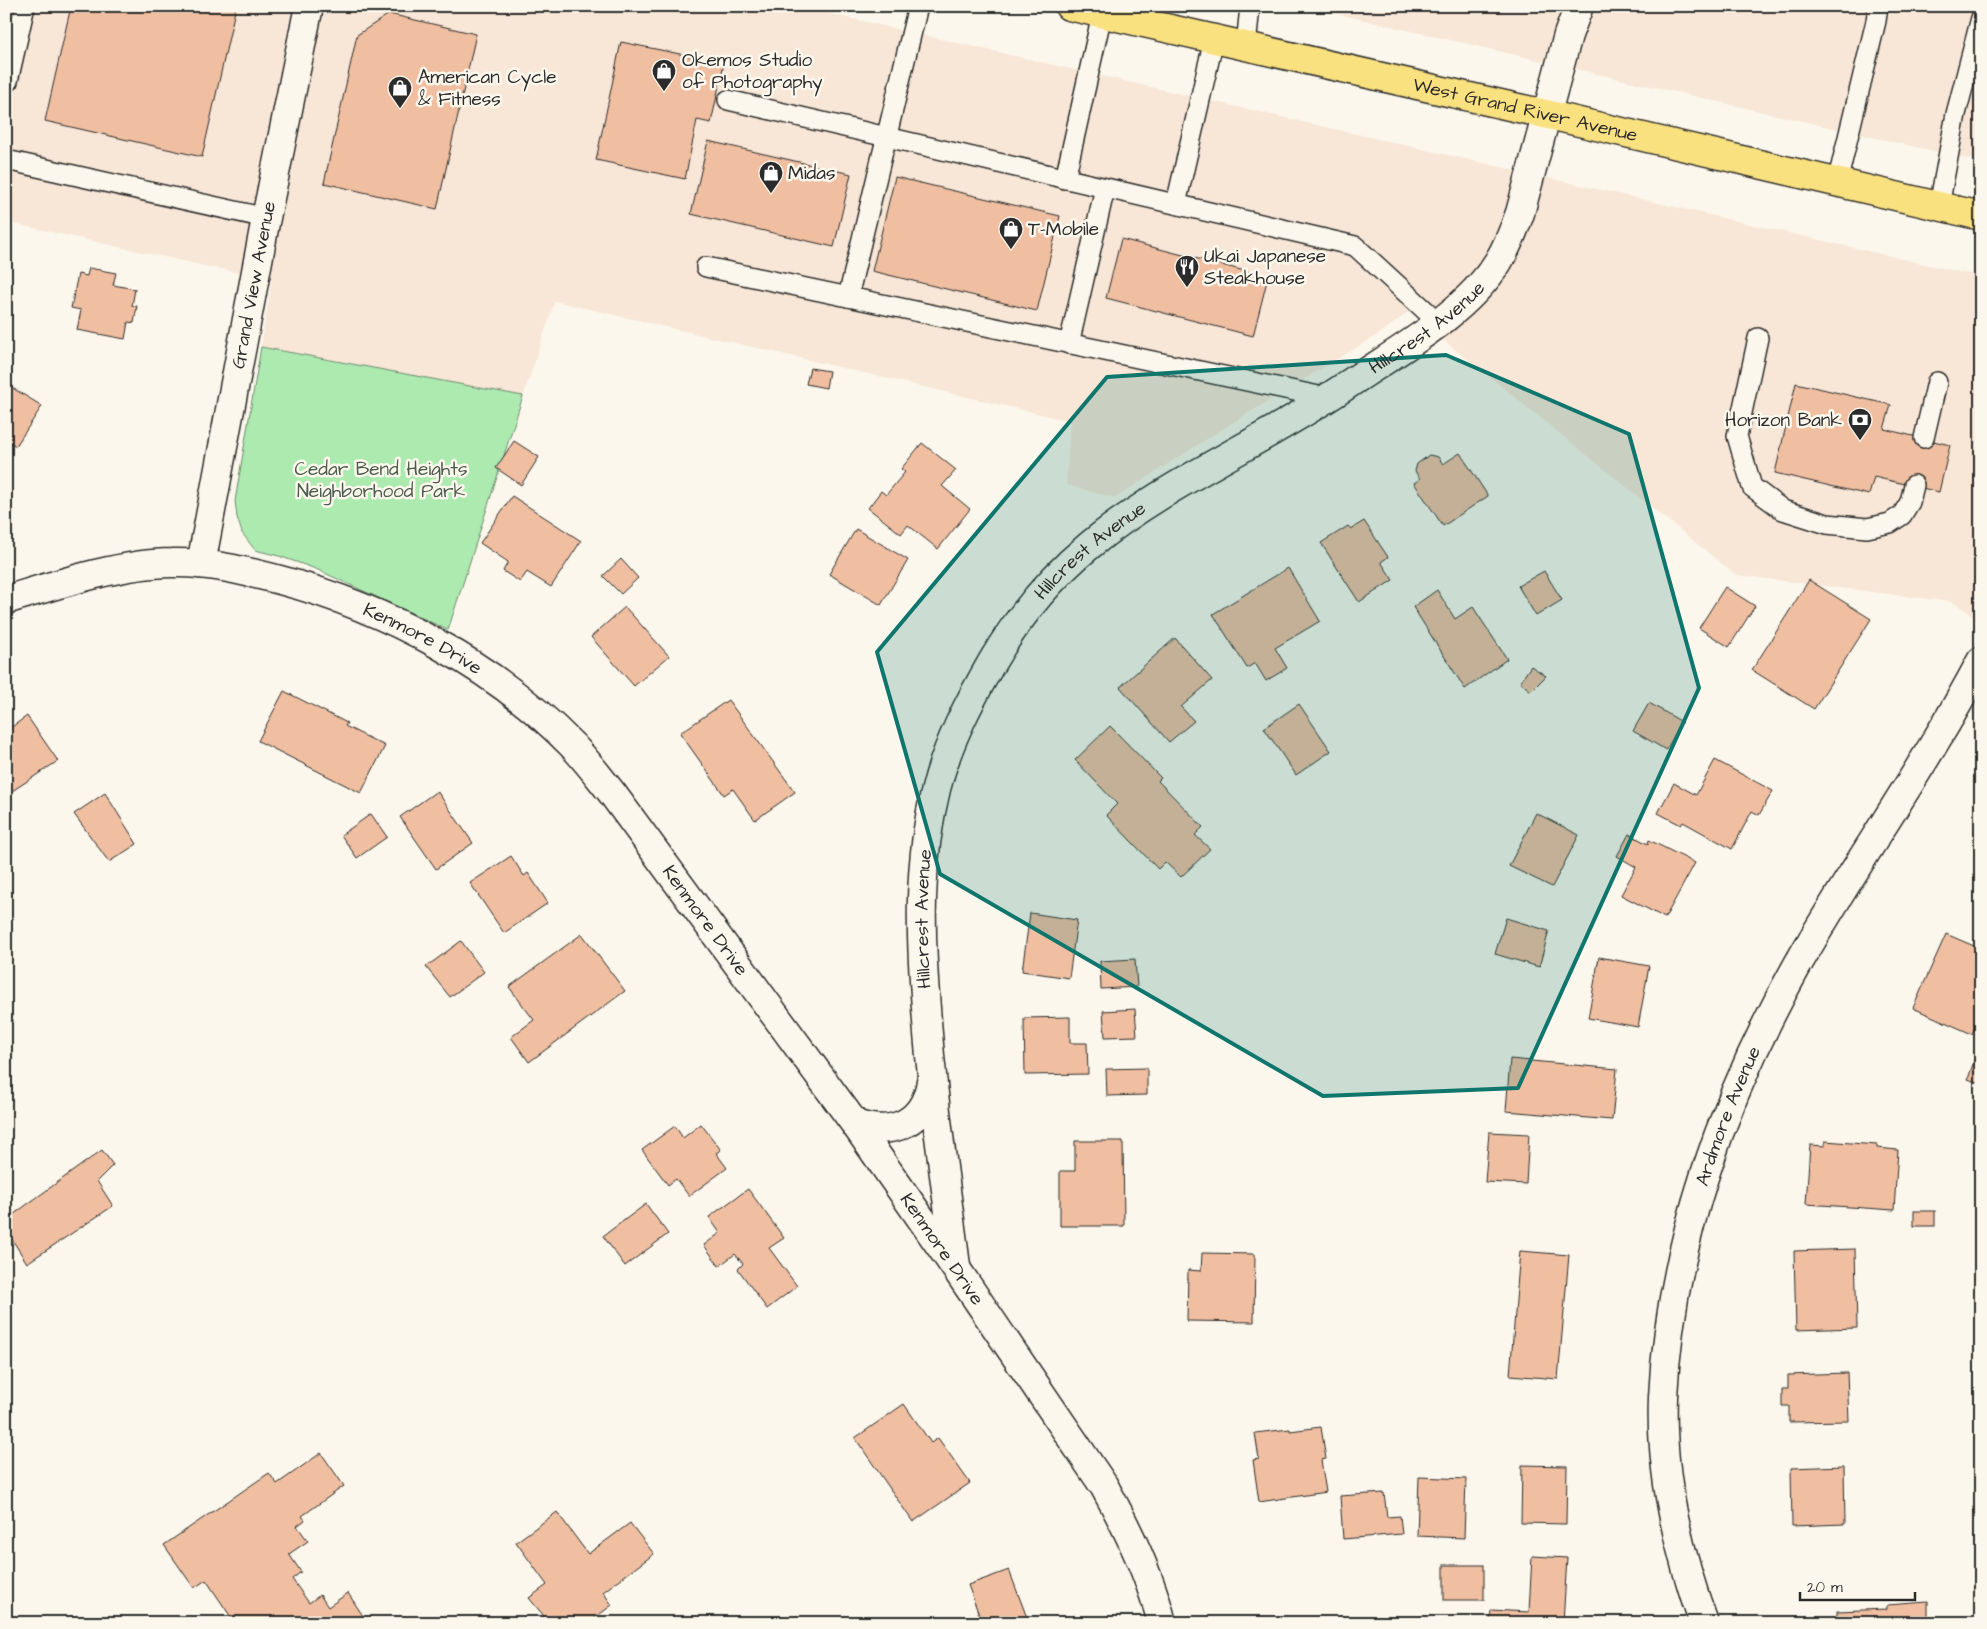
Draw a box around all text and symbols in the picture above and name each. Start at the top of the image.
place label: Okemos Studio of Photography [682,47,823,97]
shop icon: Okemos Studio of Photography [651,58,677,92]
place label: American Cycle & Fitness [418,64,557,113]
street label: West Grand River Avenue [1410,71,1640,149]
shop icon: American Cycle & Fitness [387,75,413,109]
shop icon: Midas [758,160,784,194]
place label: Midas [788,160,836,187]
street label: Grand View Avenue [224,199,283,371]
shop icon: T-Mobile [998,216,1024,250]
place label: T-Mobile [1028,216,1099,243]
place label: Ukai Japanese Steakhouse [1204,243,1326,292]
restaurant icon: Ukai Japanese Steakhouse [1174,254,1200,288]
street label: Hillcrest Avenue [1363,275,1491,381]
place label: Horizon Bank [1725,407,1842,434]
bank icon: Horizon Bank [1847,407,1873,441]
park label: Cedar Bend Heights Neighborhood Park [295,456,467,506]
street label: Hillcrest Avenue [1028,495,1151,606]
street label: Kenmore Drive [359,596,487,681]
street label: Hillcrest Avenue [908,848,939,990]
street label: Kenmore Drive [656,860,755,981]
street label: Ardmore Avenue [1689,1042,1767,1189]
street label: Kenmore Drive [894,1187,991,1310]
scale bar [1800,1569,1914,1601]
text: 20 m [1807,1577,1843,1598]

